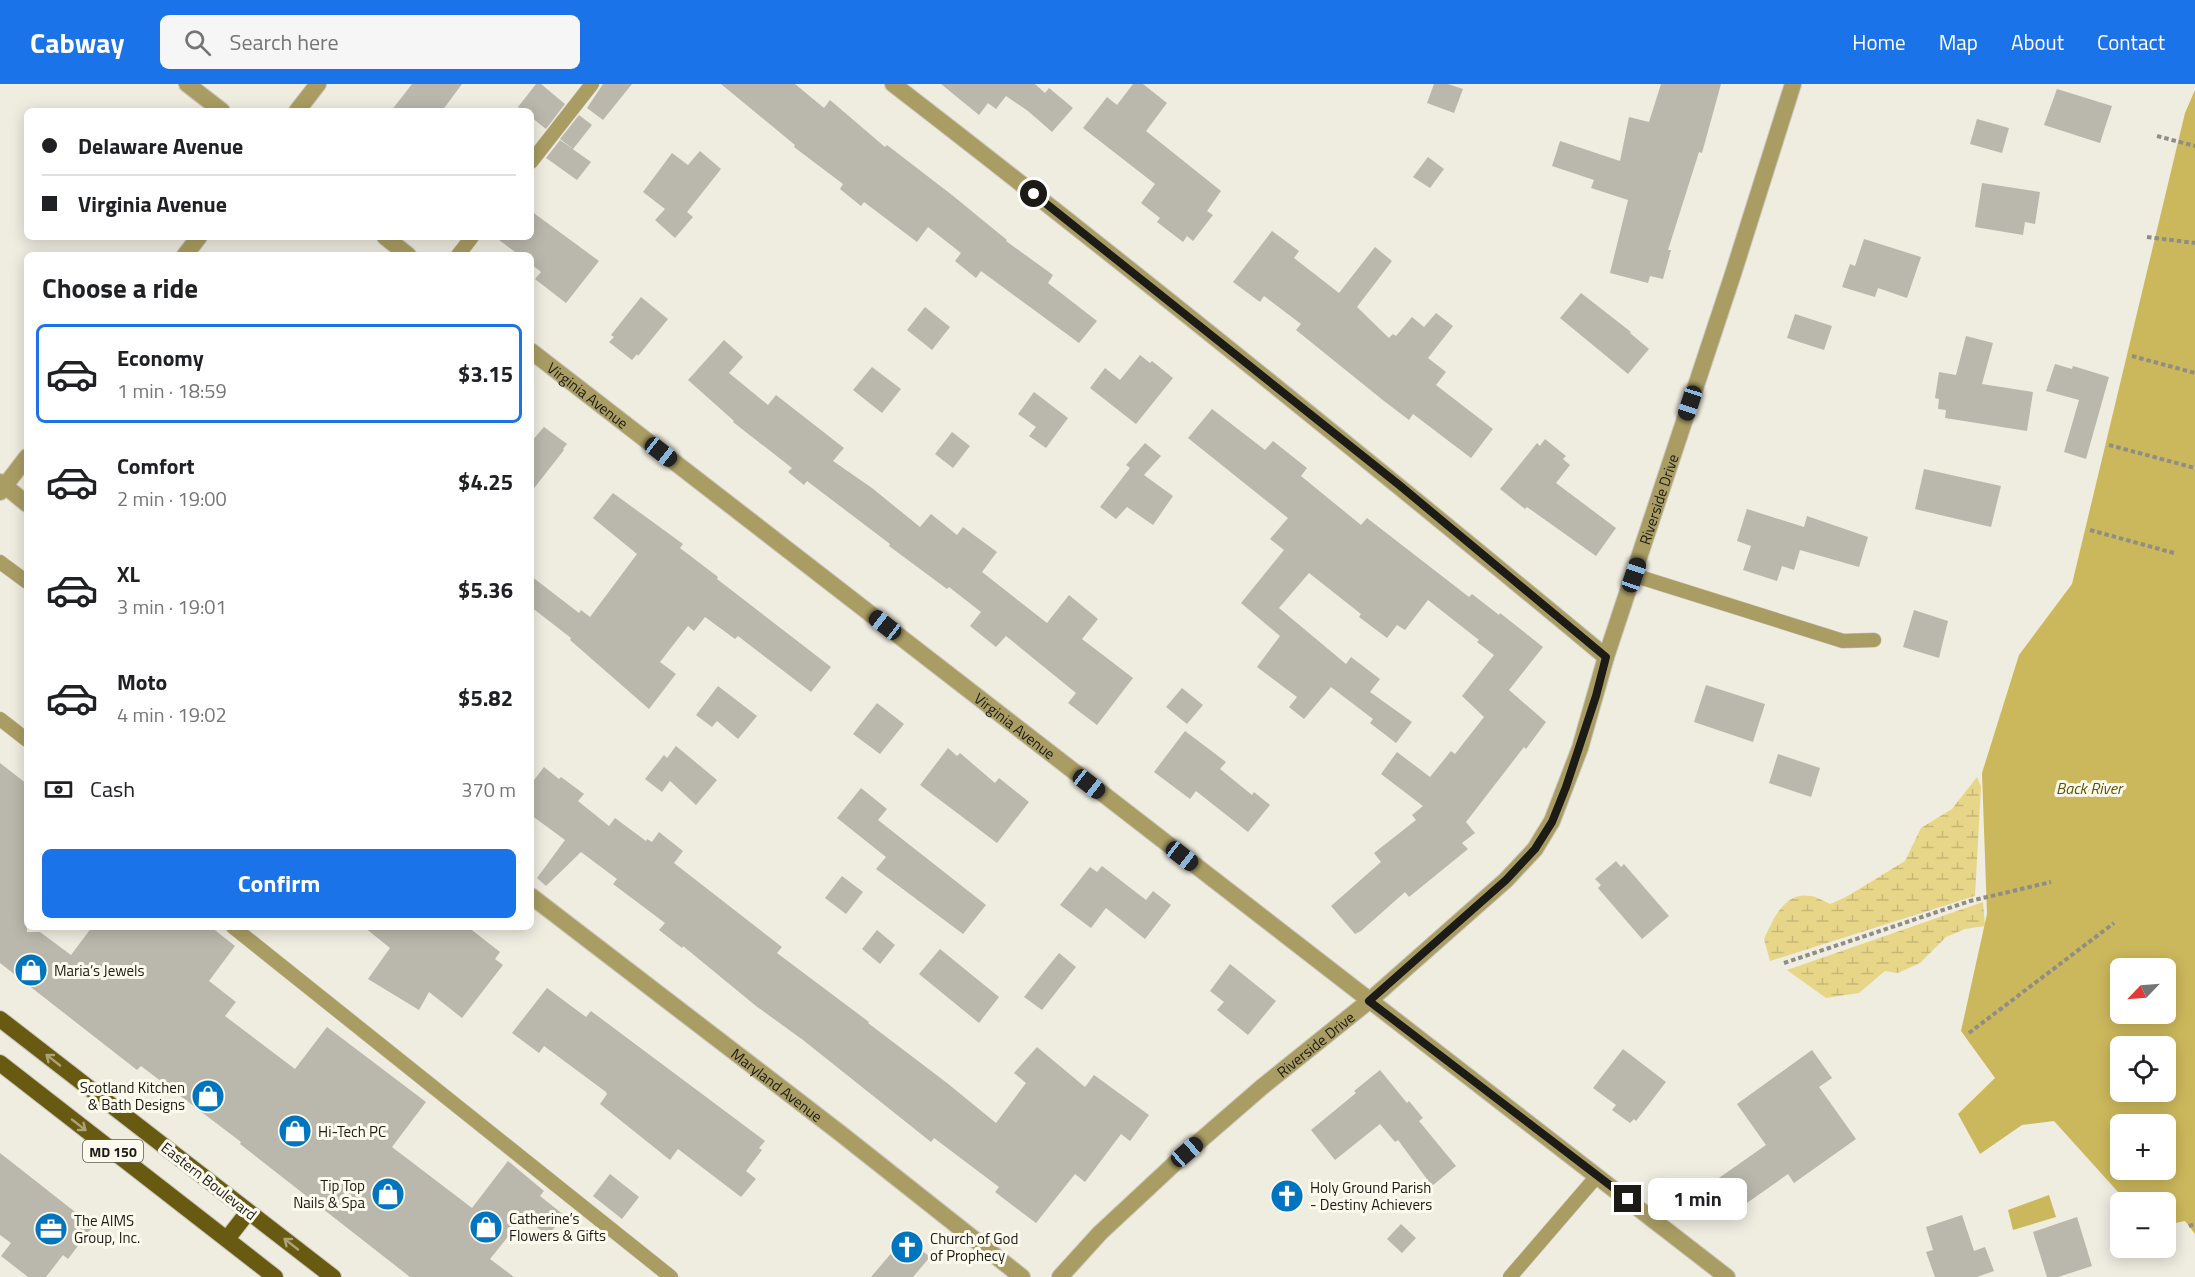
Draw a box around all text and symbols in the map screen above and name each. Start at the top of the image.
search box [160,15,580,69]
text: Cabway [30,21,124,64]
text: Search here [229,25,339,59]
icon: search [181,26,214,59]
text: Home [1852,26,1906,58]
text: Map [1939,26,1978,58]
text: About [2011,26,2064,58]
text: Contact [2097,26,2165,58]
text: Delaware Avenue [78,129,243,163]
route start [1020,180,1047,207]
text: Virginia Avenue [78,187,227,221]
text: Choose a ride [42,267,198,308]
text: Economy [117,341,204,375]
icon: car [45,347,99,401]
street label: Virginia Avenue [542,356,633,434]
text: $3.15 [458,357,513,391]
text: 1 min · 18:59 [117,375,227,406]
car [1676,383,1704,423]
car [641,434,681,470]
text: Comfort [117,449,195,483]
street label: Riverside Drive [1633,451,1684,548]
icon: car [45,455,99,509]
text: $4.25 [458,465,513,499]
text: 2 min · 19:00 [117,483,227,514]
car [1620,555,1648,595]
text: XL [117,557,140,591]
icon: car [45,563,99,617]
text: $5.36 [458,573,513,607]
text: 3 min · 19:01 [117,591,227,622]
car [865,607,905,643]
text: Moto [117,665,167,699]
icon: car [45,671,99,725]
text: $5.82 [458,681,513,715]
street label: Virginia Avenue [969,687,1060,765]
text: 4 min · 19:02 [117,699,227,730]
car [1069,766,1109,802]
text: Cash [90,772,135,806]
icon: cash [42,773,75,806]
text: 370 m [461,774,516,805]
water label: Back River [2056,776,2124,800]
car [1162,838,1202,874]
button: Confirm [42,849,516,918]
shop icon: Maria’s Jewels [13,952,49,988]
north arrow [2110,958,2176,1024]
map controls [2110,958,2176,1258]
place label: Maria’s Jewels [54,959,145,982]
street label: Riverside Drive [1271,1006,1359,1083]
button: locate [2110,1036,2176,1102]
street label: Maryland Avenue [726,1042,828,1127]
one-way arrow [45,1053,61,1066]
place label: Scotland Kitchen & Bath Designs [80,1076,185,1116]
shop icon: Scotland Kitchen & Bath Designs [190,1078,226,1114]
shop icon: Hi-Tech PC [277,1113,313,1149]
button: + [2110,1114,2176,1180]
one-way arrow [71,1118,87,1131]
place label: Hi-Tech PC [318,1120,386,1143]
car [1168,1133,1206,1171]
street label: Eastern Boulevard [156,1136,262,1226]
road number: MD 150 [83,1140,143,1162]
place label: Tip Top Nails & Spa [293,1174,365,1214]
shop icon: Tip Top Nails & Spa [370,1176,406,1212]
place label: Holy Ground Parish - Destiny Achievers [1310,1176,1432,1216]
church icon: Holy Ground Parish - Destiny Achievers [1269,1178,1305,1214]
callout: 1 min [1649,1178,1748,1220]
text: 1 min [1673,1183,1722,1214]
route end [1614,1185,1641,1212]
button: − [2110,1192,2176,1258]
place label: Catherine’s Flowers & Gifts [509,1207,606,1247]
place label: The AIMS Group, Inc. [74,1209,140,1249]
shop icon: Catherine’s Flowers & Gifts [468,1209,504,1245]
office icon: The AIMS Group, Inc. [33,1211,69,1247]
place label: Church of God of Prophecy [930,1227,1018,1267]
church icon: Church of God of Prophecy [889,1229,925,1265]
one-way arrow [283,1238,299,1251]

